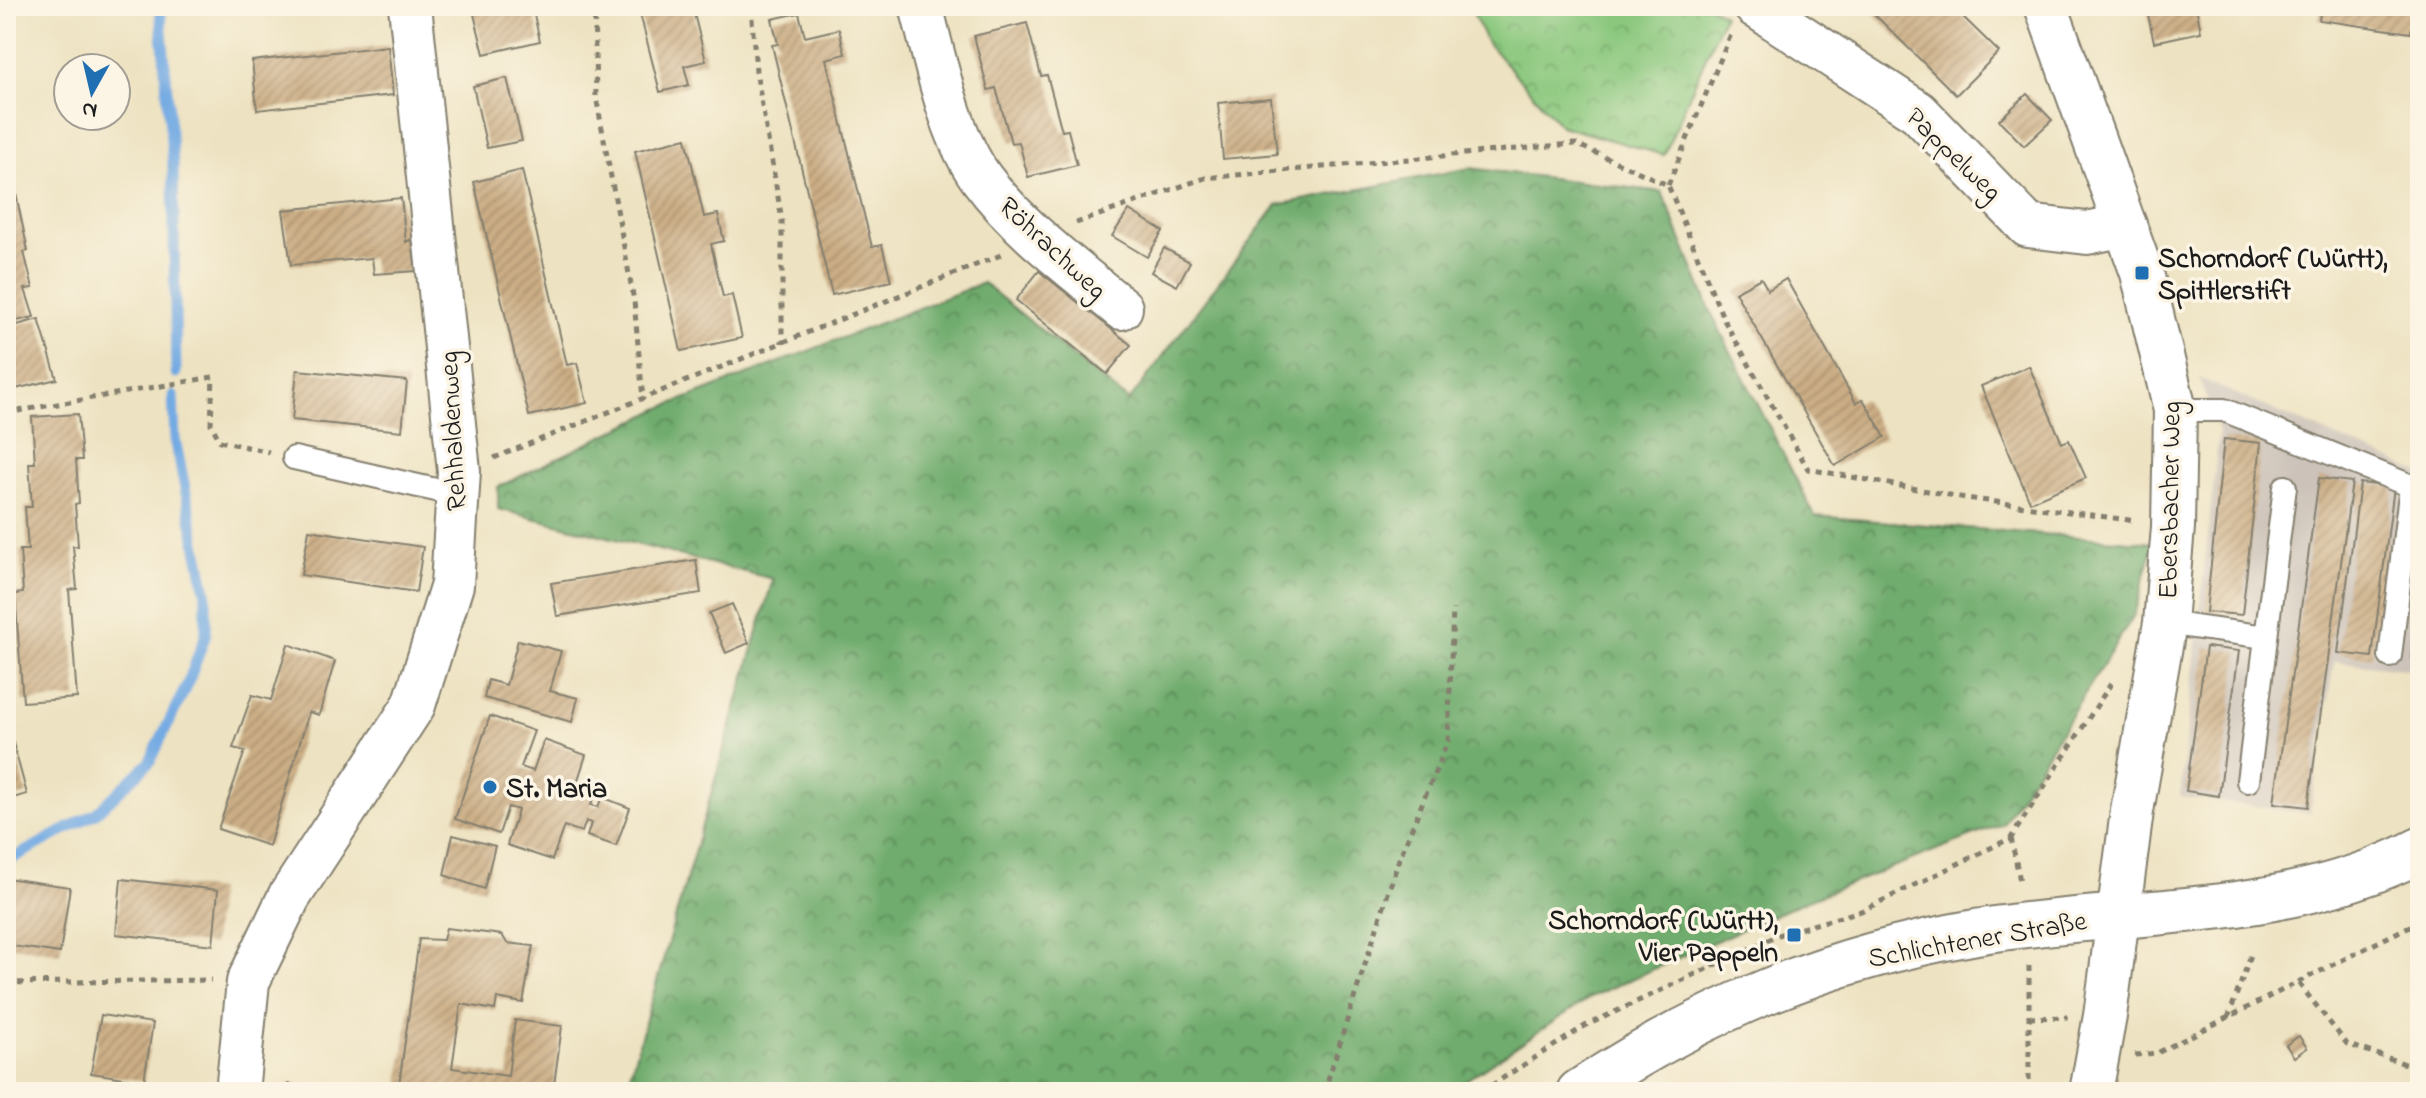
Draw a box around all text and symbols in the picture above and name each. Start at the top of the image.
north arrow [52,52,132,132]
text: N [80,92,99,126]
street label: Pappelweg [1895,99,2010,212]
street label: Röhrachweg [988,188,1115,311]
place label: Schorndorf (Württ), Spittlerstift [2158,240,2388,313]
marker: Schorndorf (Württ), Spittlerstift [2133,264,2151,282]
street label: Rehhaldenweg [430,350,479,512]
street label: Ebersbacher Weg [2149,401,2194,599]
place label: St. Maria [506,770,607,811]
marker: St. Maria [481,778,499,796]
place label: Schorndorf (Württ), Vier Pappeln [1548,902,1778,975]
street label: Schlichtener Straße [1865,902,2091,981]
marker: Schorndorf (Württ), Vier Pappeln [1785,926,1803,944]

